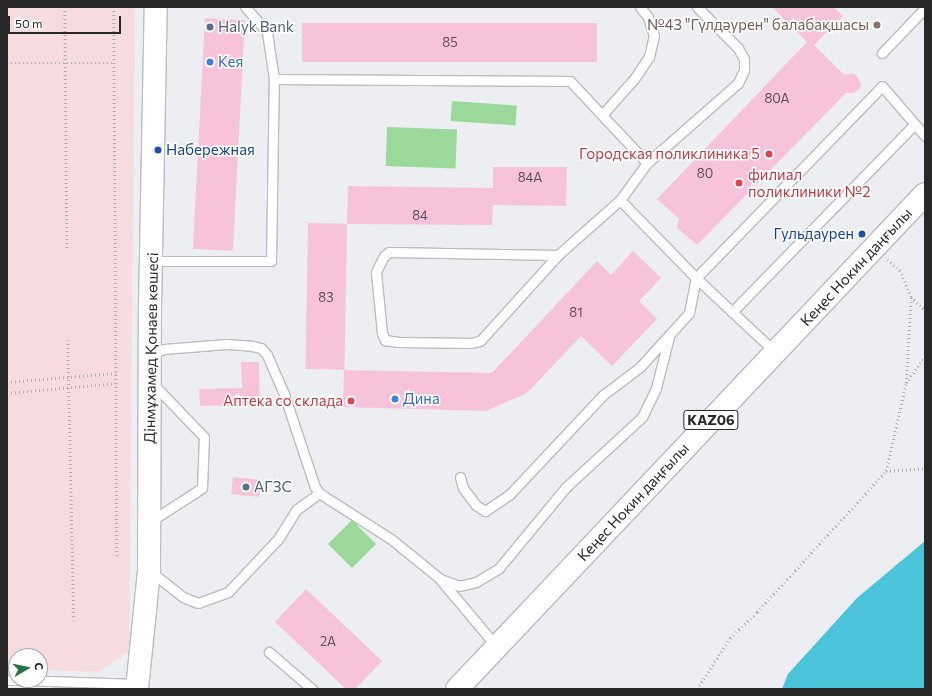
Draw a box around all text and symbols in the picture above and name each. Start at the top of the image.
scale bar [10,8,123,34]
text: 50 m [15,16,43,30]
place label: №43 "Гүлдәурен" балабақшасы [647,16,869,34]
place label: Halyk Bank [218,18,294,36]
marker: №43 "Гүлдәурен" балабақшасы [872,20,882,30]
marker: Halyk Bank [205,22,215,32]
house number: 85 [442,34,458,50]
place label: Кея [218,53,243,71]
marker: Кея [205,57,215,67]
house number: 80А [764,90,790,106]
place label: Набережная [166,141,255,159]
marker: Набережная [153,145,163,155]
place label: Городская поликлиника 5 [579,145,760,163]
marker: Городская поликлиника 5 [763,148,775,160]
house number: 80 [697,165,713,181]
place label: филиал поликлиники №2 [748,165,870,200]
house number: 84А [518,169,542,185]
marker: филиал поликлиники №2 [733,177,745,189]
street label: Кеңес Нокин даңғылы [797,204,915,330]
house number: 84 [412,207,428,223]
place label: Гульдаурен [773,225,854,243]
marker: Гульдаурен [857,229,867,239]
street label: Дінмұхамед Қонаев көшесі [140,252,162,444]
house number: 83 [318,289,334,305]
house number: 81 [569,304,583,320]
place label: Дина [403,390,440,408]
place label: Аптека со склада [223,392,343,410]
marker: Дина [390,394,400,404]
marker: Аптека со склада [346,396,356,406]
road number: KАZ06 [683,408,739,432]
street label: Кеңес Нокин даңғылы [574,439,692,565]
place label: АГЗС [254,478,292,496]
marker: АГЗС [241,482,251,492]
house number: 2А [320,633,336,649]
north arrow [8,648,48,688]
text: С [32,661,46,671]

